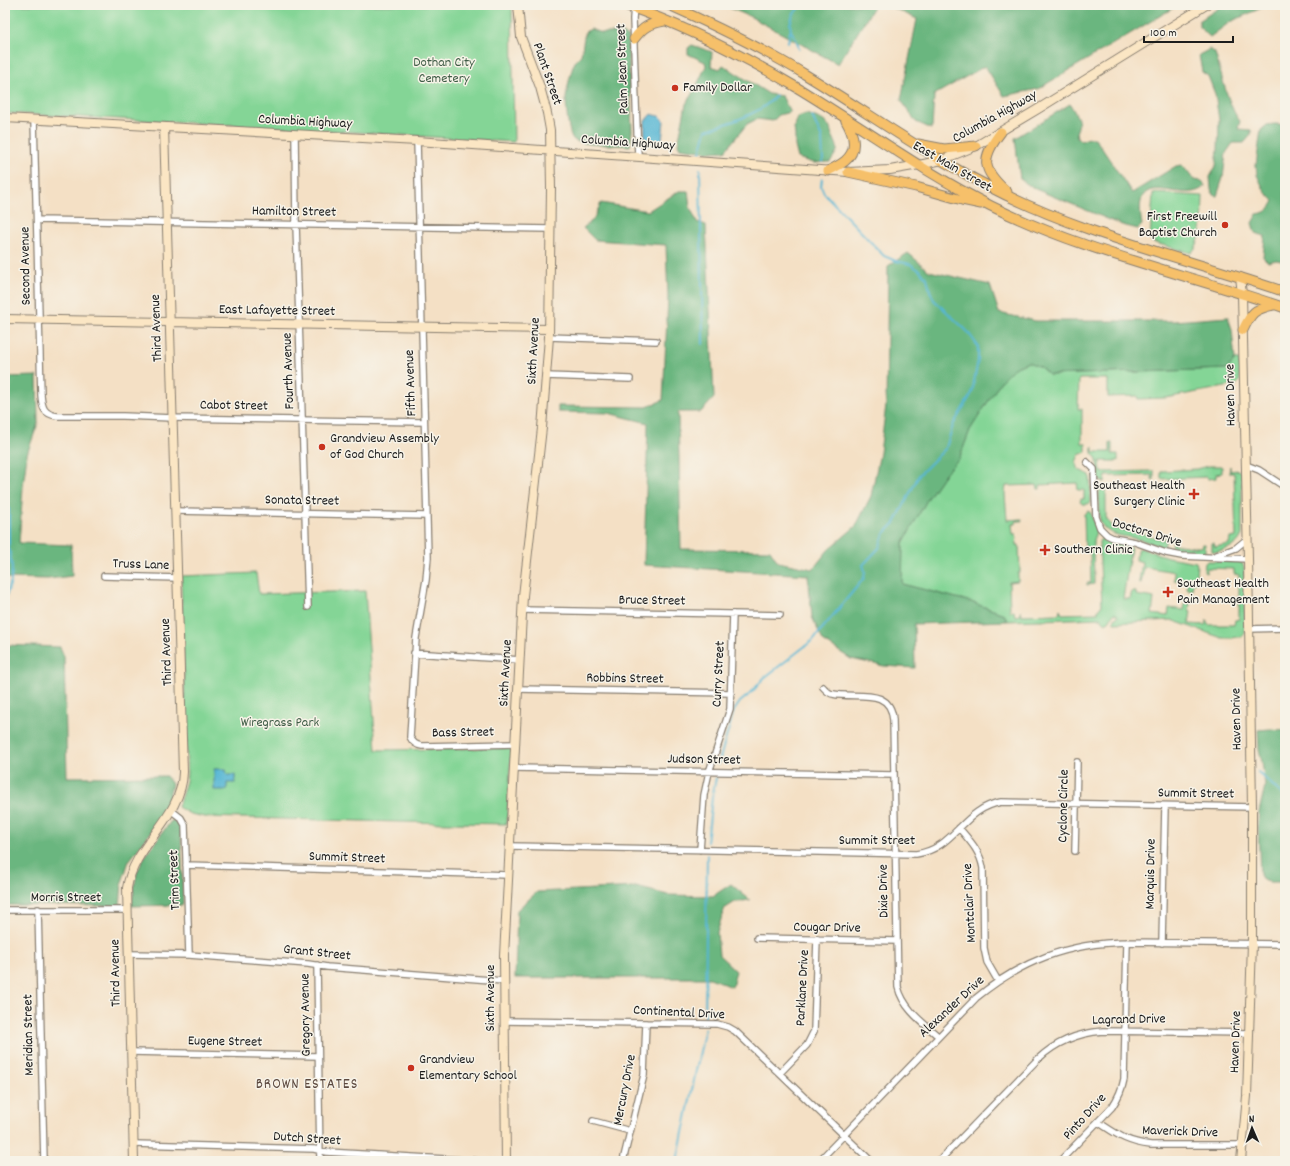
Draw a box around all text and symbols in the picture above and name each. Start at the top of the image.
scale bar [1144,18,1233,44]
street label: Palm Jean Street [611,23,635,115]
text: 100 m [1150,25,1177,42]
street label: Plant Street [527,40,567,108]
park label: Dothan City Cemetery [413,53,475,89]
place label: Family Dollar [683,78,753,98]
marker: Family Dollar [670,83,680,93]
street label: Columbia Highway [949,85,1041,149]
street label: Columbia Highway [258,110,353,134]
street label: Columbia Highway [580,130,676,156]
street label: East Main Street [909,136,995,198]
street label: Hamilton Street [252,201,336,223]
place label: First Freewill Baptist Church [1139,207,1218,243]
marker: First Freewill Baptist Church [1220,220,1230,230]
street label: Second Avenue [15,226,37,306]
street label: Third Avenue [146,294,168,362]
street label: East Lafayette Street [219,300,335,322]
street label: Sixth Avenue [522,317,546,385]
street label: Fourth Avenue [278,332,300,410]
street label: Fifth Avenue [400,349,422,417]
street label: Haven Drive [1220,364,1242,426]
street label: Cabot Street [200,395,268,417]
place label: Grandview Assembly of God Church [330,429,439,465]
marker: Grandview Assembly of God Church [317,442,327,452]
place label: Southeast Health Surgery Clinic [1093,476,1185,512]
marker: Southeast Health Surgery Clinic [1188,488,1200,500]
street label: Sonata Street [265,490,339,512]
street label: Doctors Drive [1110,513,1184,553]
place label: Southern Clinic [1054,540,1133,560]
marker: Southern Clinic [1039,544,1051,556]
street label: Truss Lane [112,554,170,576]
place label: Southeast Health Pain Management [1177,574,1270,610]
marker: Southeast Health Pain Management [1162,586,1174,598]
street label: Bruce Street [618,590,686,612]
street label: Third Avenue [156,618,178,686]
street label: Sixth Avenue [494,639,518,707]
street label: Curry Street [707,640,731,708]
street label: Robbins Street [586,668,664,690]
street label: Haven Drive [1226,688,1248,750]
park label: Wiregrass Park [241,713,320,733]
street label: Bass Street [432,722,494,744]
street label: Judson Street [667,749,741,771]
street label: Cyclone Circle [1053,769,1075,843]
street label: Summit Street [1158,783,1234,805]
street label: Summit Street [839,831,915,851]
street label: Marquis Drive [1140,838,1162,910]
street label: Summit Street [308,847,386,869]
street label: Trim Street [164,850,186,910]
street label: Montclair Drive [958,863,982,943]
street label: Dixie Drive [874,864,894,918]
street label: Morris Street [31,888,101,908]
street label: Cougar Drive [793,917,861,939]
street label: Third Avenue [105,939,127,1007]
street label: Grant Street [282,940,352,966]
street label: Parklane Drive [791,949,815,1027]
street label: Sixth Avenue [481,964,501,1032]
street label: Alexander Drive [915,971,989,1043]
street label: Gregory Avenue [295,973,317,1057]
street label: Meridian Street [18,994,40,1076]
street label: Continental Drive [633,1001,725,1025]
street label: Lagrand Drive [1092,1009,1166,1031]
street label: Haven Drive [1225,1010,1247,1074]
street label: Eugene Street [188,1031,262,1053]
place label: Grandview Elementary School [419,1050,518,1086]
street label: Mercury Drive [608,1053,642,1127]
marker: Grandview Elementary School [406,1063,416,1073]
district label: BROWN ESTATES [256,1074,358,1096]
street label: Pinto Drive [1059,1089,1111,1145]
north arrow [1232,1108,1272,1148]
text: N [1249,1112,1255,1128]
street label: Maverick Drive [1142,1121,1218,1143]
street label: Dutch Street [273,1127,341,1151]

